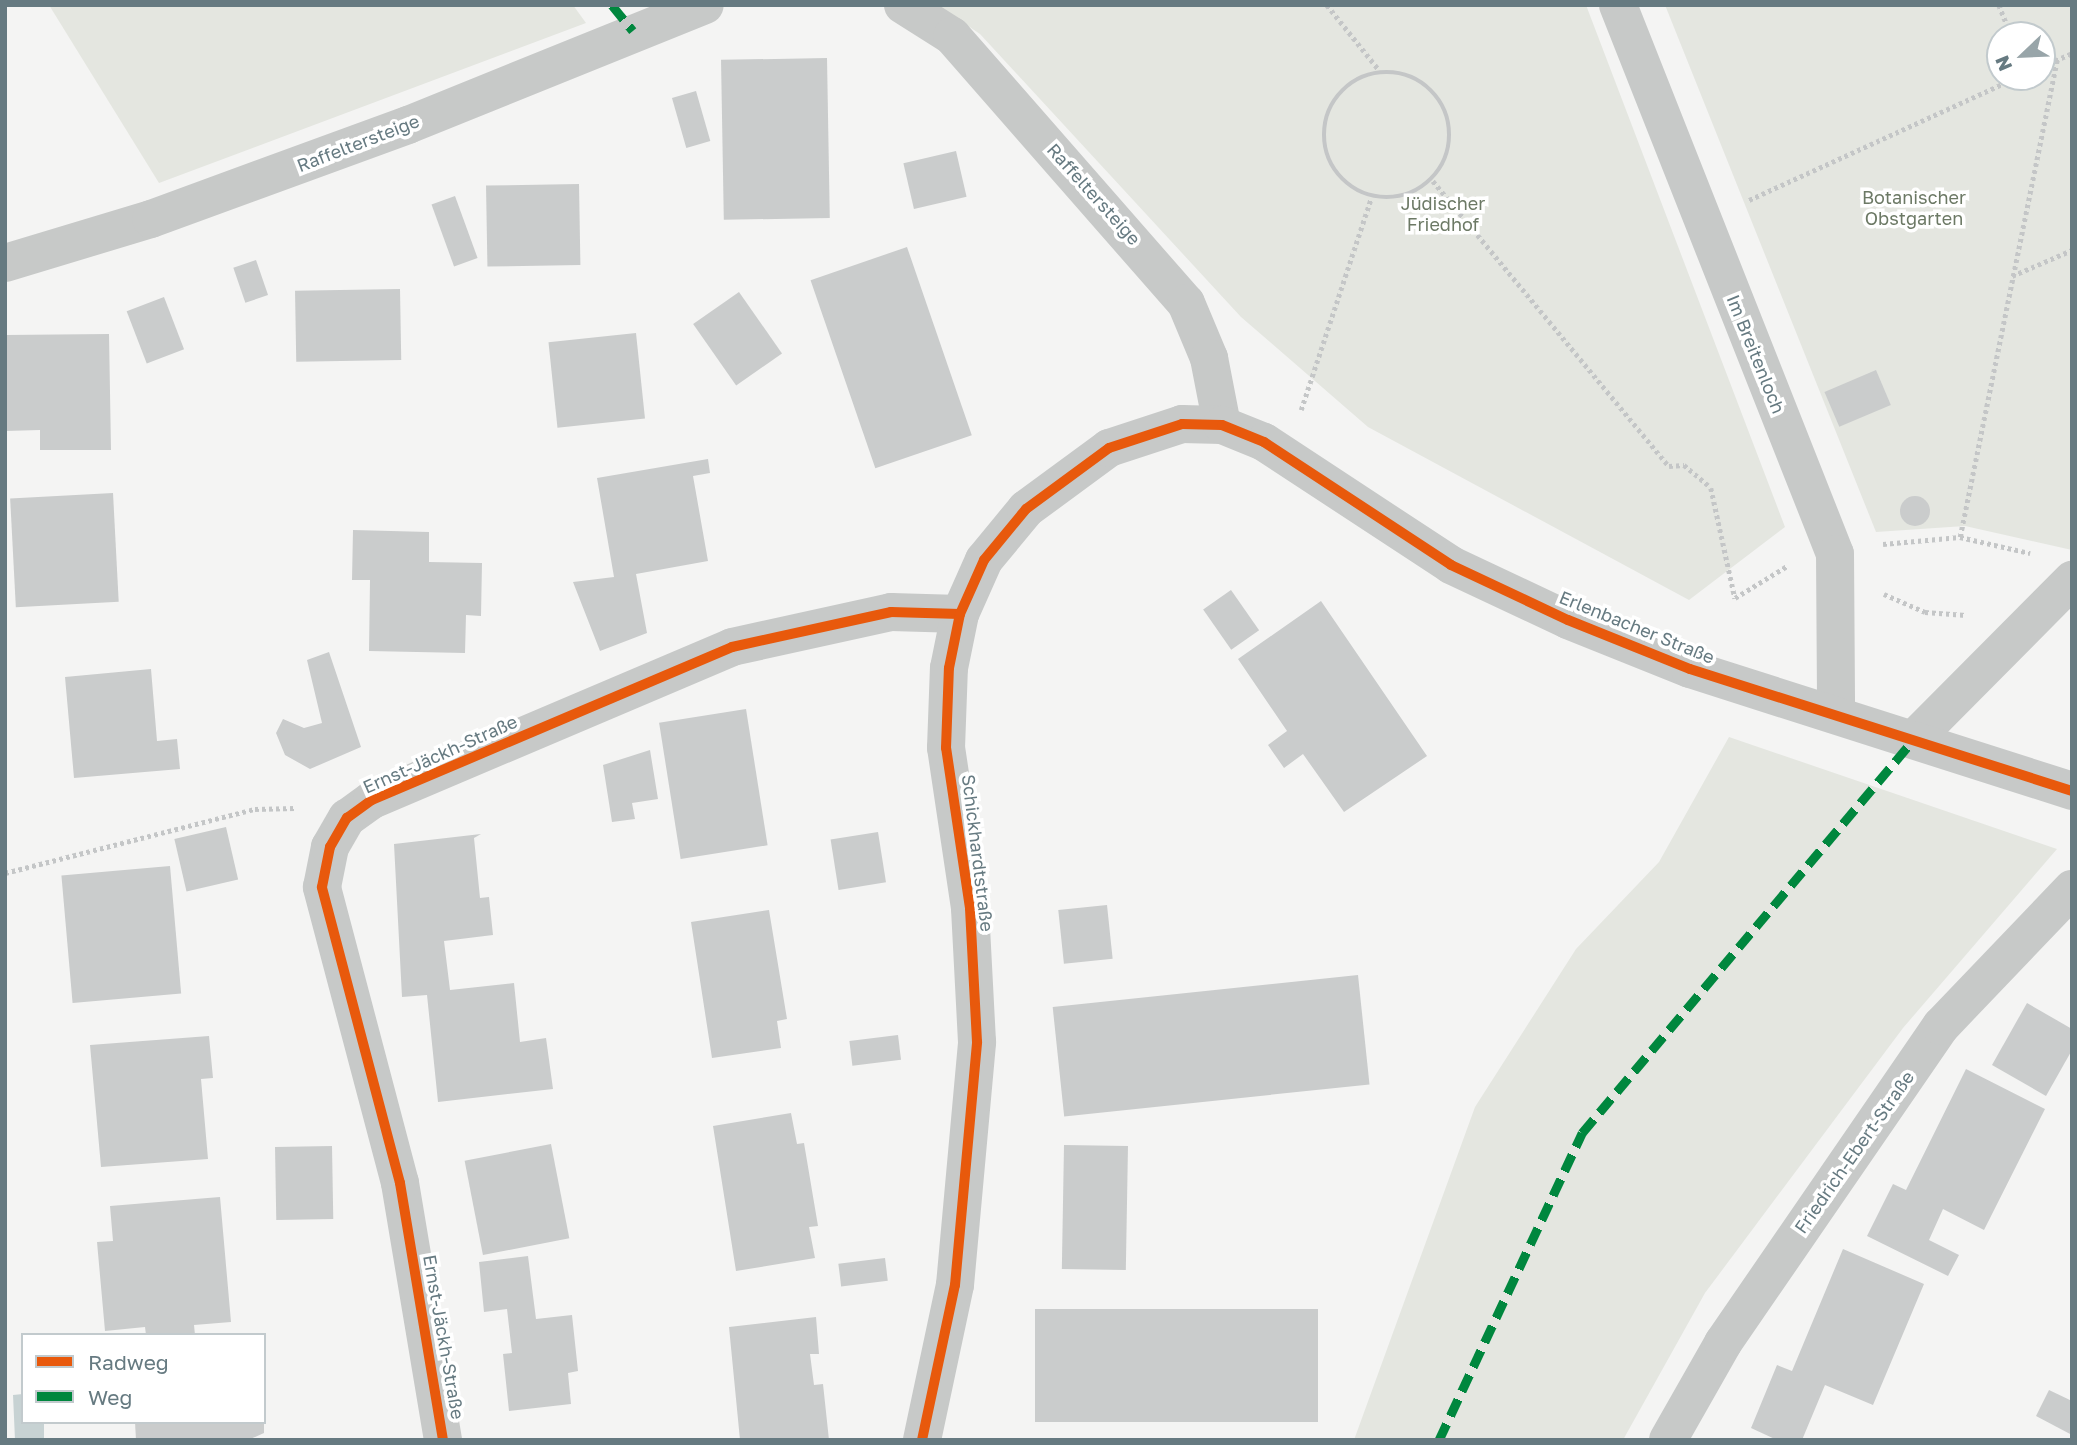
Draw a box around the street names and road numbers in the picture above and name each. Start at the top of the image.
street label: Raffeltersteige [294,110,422,176]
street label: Raffeltersteige [1043,139,1145,249]
street label: Im Breitenloch [1722,291,1790,417]
street label: Erlenbacher Straße [1556,586,1718,668]
street label: Ernst-Jäckh-Straße [360,710,520,798]
street label: Schickhardtstraße [958,773,998,933]
street label: Friedrich-Ebert-Straße [1790,1067,1918,1237]
street label: Ernst-Jäckh-Straße [419,1253,469,1421]

